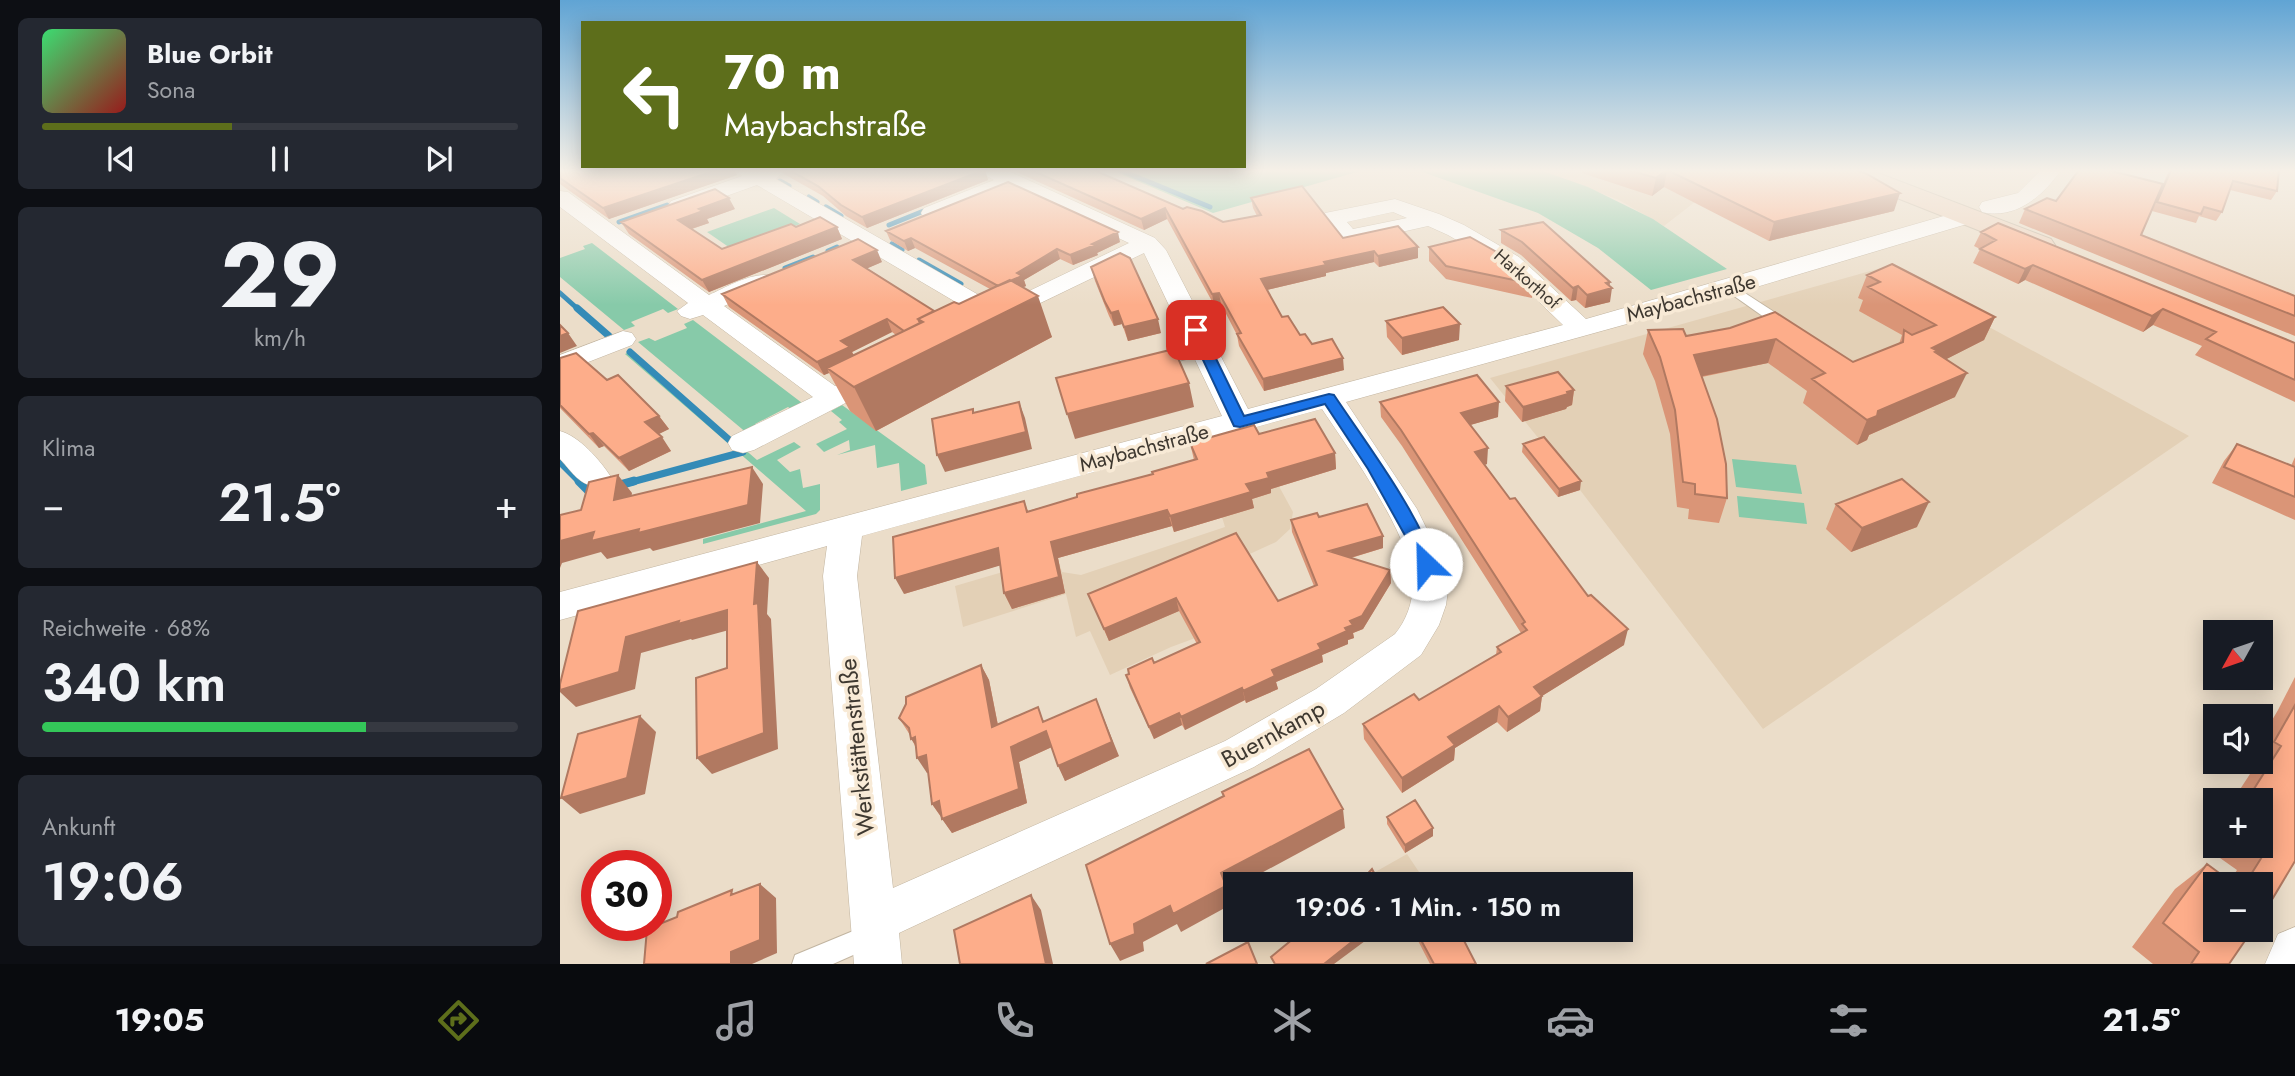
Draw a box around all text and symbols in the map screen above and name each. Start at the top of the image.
text: Blue Orbit [147,35,272,73]
text: 70 m [724,37,841,107]
icon: left [609,49,700,140]
text: Sona [147,73,195,107]
text: Maybachstraße [724,102,926,148]
icon: previous [102,140,140,178]
icon: pause [261,140,299,178]
icon: next [420,140,458,178]
text: 29 [220,210,340,341]
street label: Harkorthof [1488,243,1566,316]
street label: Maybachstraße [1623,266,1759,330]
pin [1166,300,1226,360]
icon: arrive [1177,311,1215,349]
text: km/h [254,321,306,355]
street label: Maybachstraße [1076,416,1212,480]
text: Klima [42,431,95,465]
text: 21.5° [219,465,341,541]
text: − [42,477,64,532]
text: + [495,477,518,532]
position arrow [1389,527,1463,601]
text: Reichweite · 68% [42,611,210,645]
north arrow [2203,620,2273,690]
map controls [2203,620,2273,942]
text: 340 km [42,645,226,721]
street label: Werkstättenstraße [830,657,883,837]
street label: Buernkamp [1215,691,1331,776]
button: sound [2203,704,2273,774]
button: + [2203,788,2273,858]
text: Ankunft [42,810,115,844]
text: 19:06 [42,844,184,920]
speed limit sign: 30 [581,850,672,941]
button: − [2203,872,2273,942]
text: 19:06 · 1 Min. · 150 m [1295,888,1561,926]
icon: directions [434,996,483,1045]
icon: music [712,996,761,1045]
icon: phone [990,996,1039,1045]
icon: climate [1268,996,1317,1045]
icon: car [1546,996,1595,1045]
icon: filters [1824,996,1873,1045]
text: 19:05 [115,997,204,1043]
text: 21.5° [2103,997,2180,1043]

